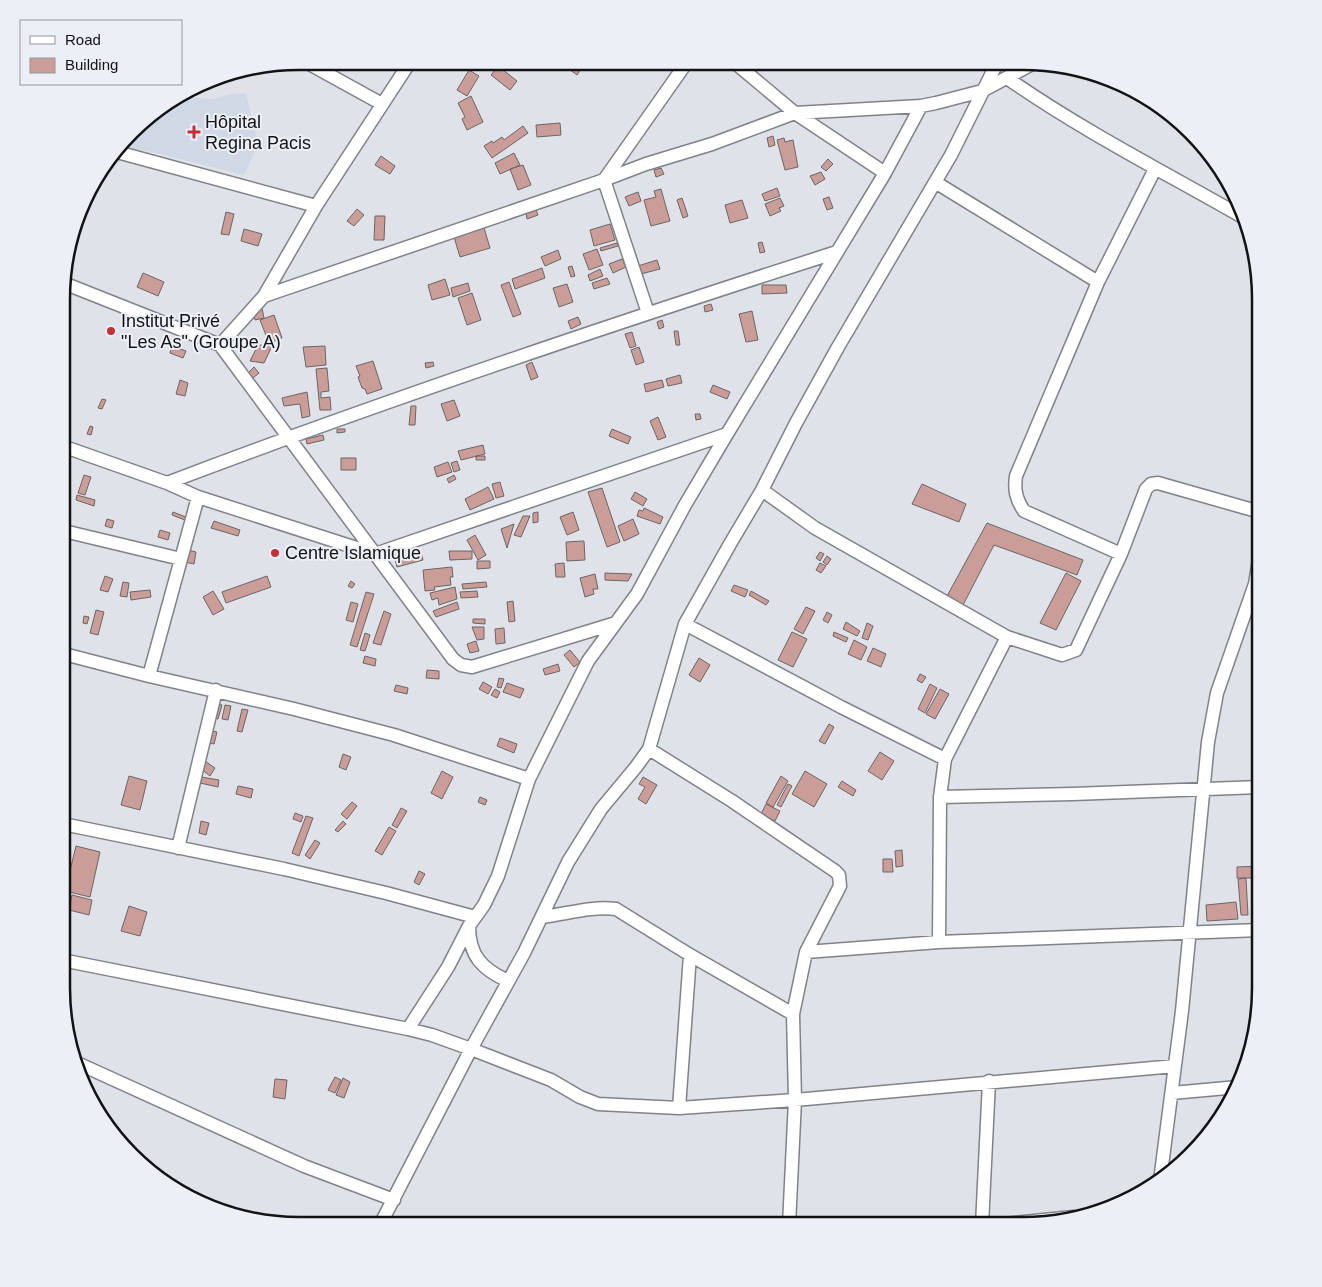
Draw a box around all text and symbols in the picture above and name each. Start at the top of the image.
legend [20,20,182,85]
text: Road [65,31,101,48]
text: Building [65,56,118,73]
place label: Hôpital Regina Pacis [205,112,311,153]
marker: Hôpital Regina Pacis [187,125,201,139]
place label: Institut Privé "Les As" (Groupe A) [121,311,281,352]
marker: Institut Privé "Les As" (Groupe A) [105,325,117,337]
place label: Centre Islamique [285,543,421,563]
marker: Centre Islamique [269,547,281,559]

